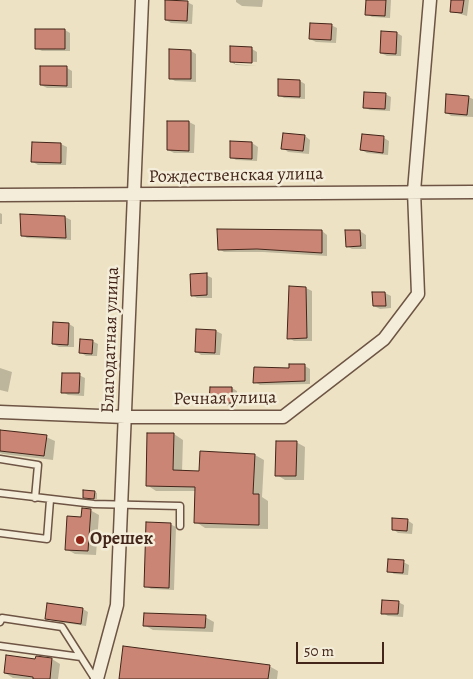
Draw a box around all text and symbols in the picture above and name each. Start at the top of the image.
street label: Рождественская улица [148,164,324,188]
street label: Благодатная улица [98,266,124,414]
street label: Речная улица [173,387,277,411]
place label: Орешек [90,529,153,551]
marker: Орешек [74,534,86,546]
scale bar [298,632,386,664]
text: 50 m [304,641,334,661]

